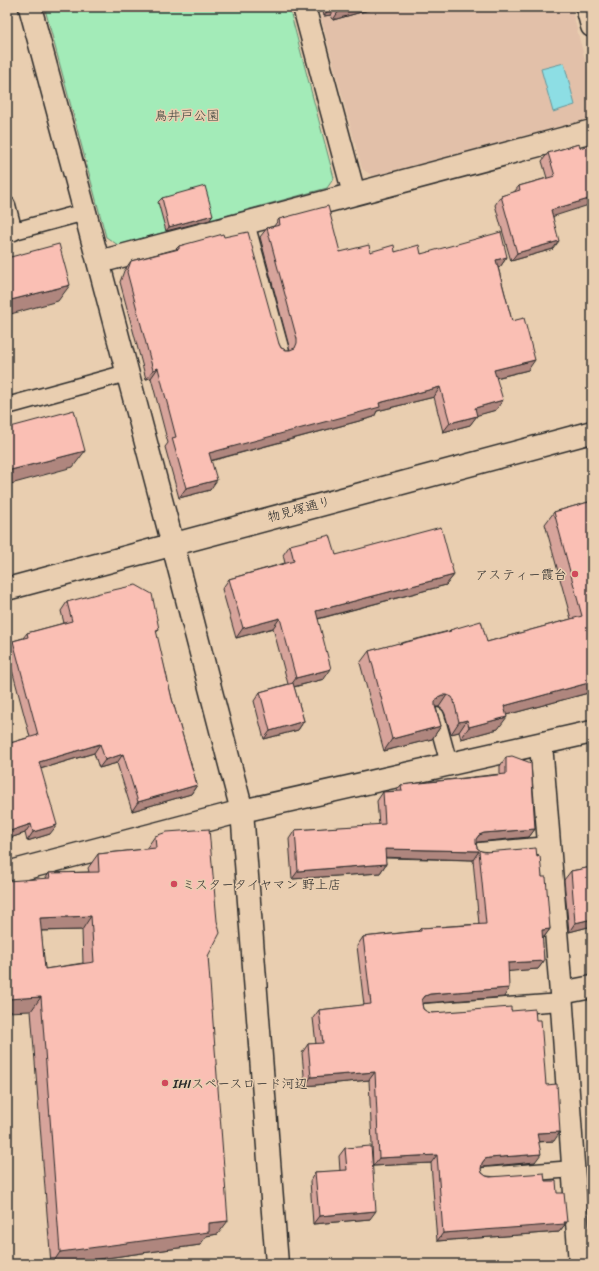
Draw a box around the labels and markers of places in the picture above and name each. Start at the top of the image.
place label: アスティー霞台 [475,563,567,586]
marker: アスティー霞台 [570,569,580,579]
place label: ミスタータイヤマン 野上店 [182,873,341,896]
marker: ミスタータイヤマン 野上店 [169,879,179,889]
place label: IHIスペースロード河辺 [172,1072,308,1095]
marker: IHIスペースロード河辺 [160,1078,170,1088]

